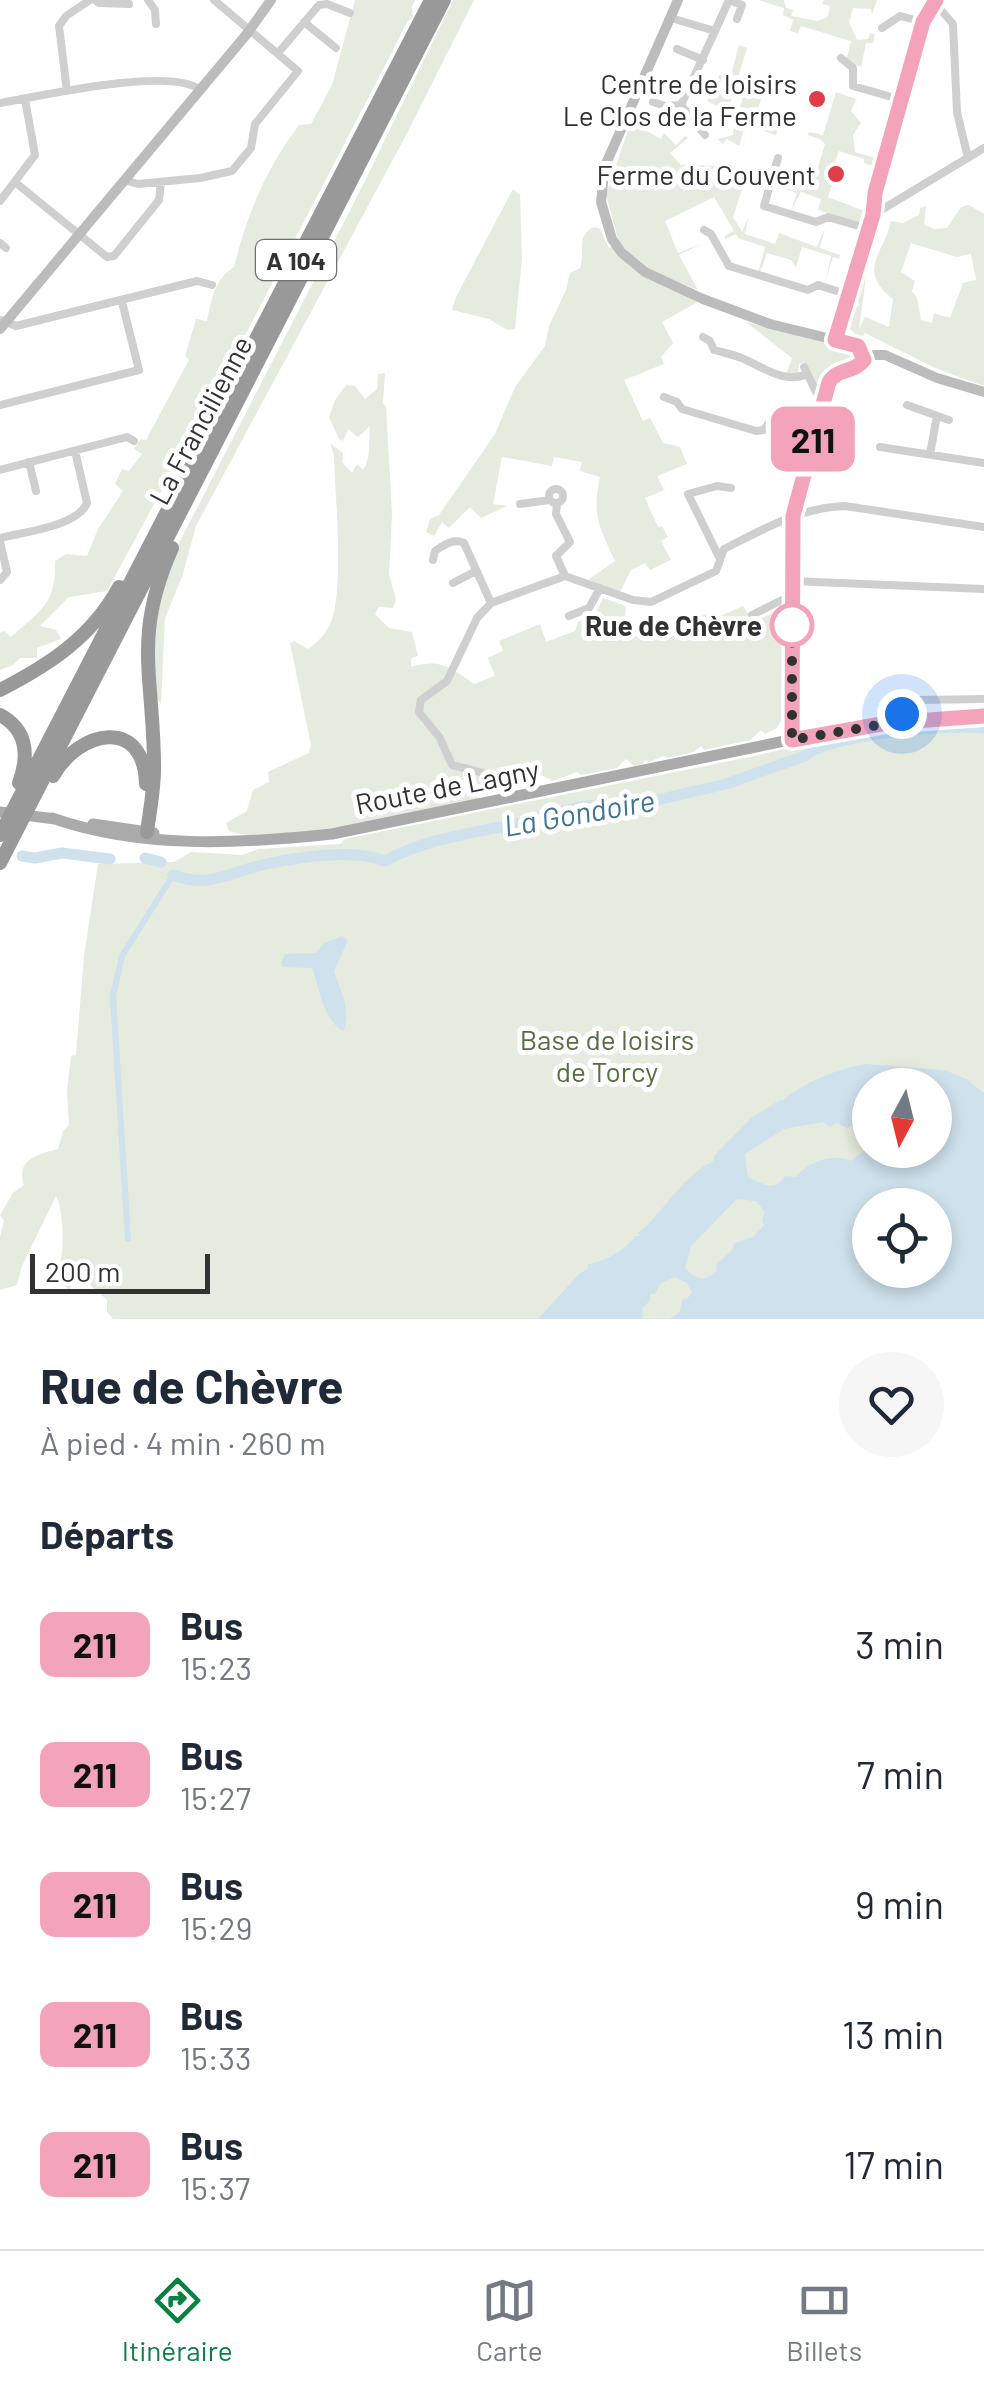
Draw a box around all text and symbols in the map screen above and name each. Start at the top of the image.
place label: Centre de loisirs Le Clos de la Ferme [563,66,797,132]
marker: Centre de loisirs Le Clos de la Ferme [806,88,828,110]
place label: Ferme du Couvent [596,157,816,191]
marker: Ferme du Couvent [825,163,847,185]
road number: A 104 [256,240,336,280]
street label: La Francilienne [141,330,259,510]
line badge: 211 [756,406,870,472]
text: 211 [791,418,835,460]
marker: Rue de Chèvre [771,604,813,646]
place label: Rue de Chèvre [585,608,762,642]
your location [877,689,927,739]
street label: Route de Lagny [352,752,542,820]
water label: La Gondoire [501,781,657,843]
park label: Base de loisirs de Torcy [520,1022,694,1088]
north arrow [852,1068,952,1168]
map controls [852,1068,952,1288]
button: locate [852,1188,952,1288]
scale bar [30,1249,210,1294]
text: 200 m [45,1254,120,1288]
button: heart [839,1352,944,1457]
text: Rue de Chèvre [40,1356,343,1414]
text: À pied · 4 min · 260 m [40,1423,326,1461]
text: Départs [40,1511,174,1557]
text: Bus [180,1602,243,1648]
text: 3 min [855,1621,944,1667]
text: 211 [73,1623,117,1665]
text: 15:23 [180,1648,252,1686]
text: Bus [180,1732,243,1778]
text: 7 min [857,1751,944,1797]
text: 211 [73,1753,117,1795]
text: 15:27 [180,1778,251,1816]
text: Bus [180,1862,243,1908]
text: 9 min [855,1881,944,1927]
text: 211 [73,1883,117,1925]
text: 15:29 [180,1908,252,1946]
text: Bus [180,1992,243,2038]
text: 13 min [842,2011,944,2057]
text: 211 [73,2013,117,2055]
text: 15:33 [180,2038,251,2076]
text: Bus [180,2122,243,2168]
text: 17 min [844,2141,944,2187]
text: 211 [73,2143,117,2185]
text: 15:37 [180,2168,250,2206]
tab: Itinéraire [122,2273,233,2367]
tab: Carte [476,2273,543,2367]
tab: Billets [786,2273,862,2367]

